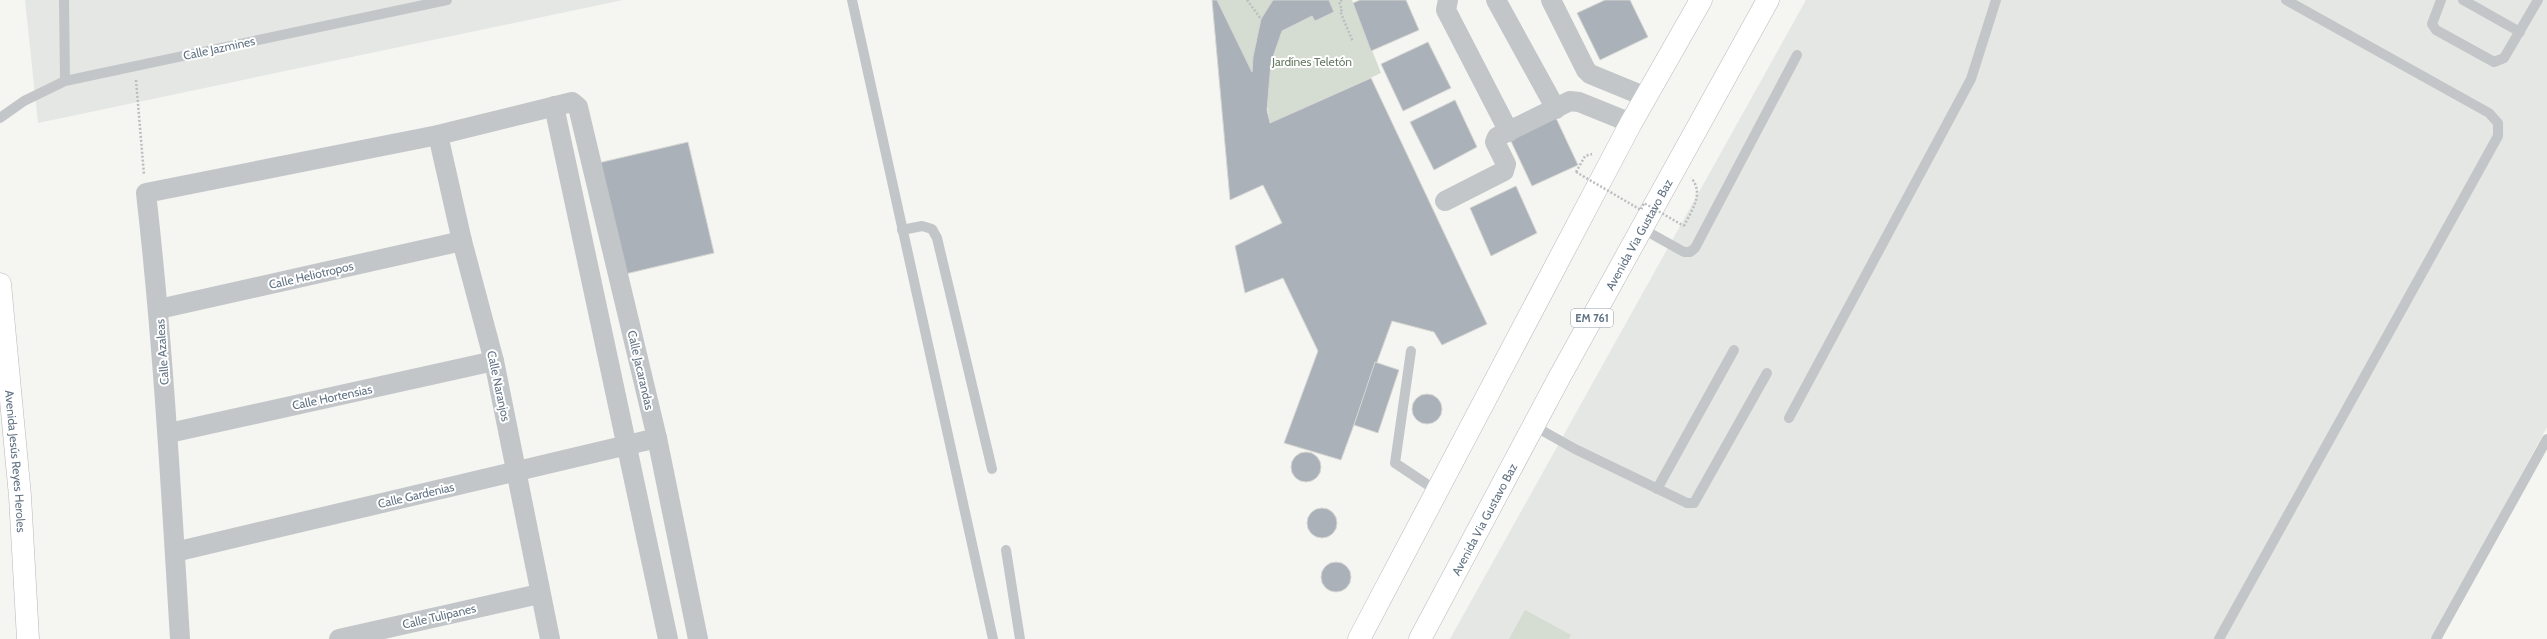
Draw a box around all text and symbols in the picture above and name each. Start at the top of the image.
street label: Calle Jazmines [182,33,256,63]
park label: Jardínes Teletón [1271,54,1352,69]
street label: Avenida Via Gustavo Baz [1602,176,1675,292]
street label: Calle Heliotropos [267,258,355,292]
road number: EM 761 [1571,309,1613,327]
street label: Calle Azaleas [152,319,172,385]
street label: Calle Jacarandas [625,329,657,411]
street label: Calle Naranjos [484,349,514,423]
street label: Calle Hortensias [291,381,373,413]
street label: Avenida Jesús Reyes Heroles [3,389,30,533]
street label: Avenida Via Gustavo Baz [1448,460,1520,578]
street label: Calle Gardenias [376,479,456,511]
street label: Calle Tulipanes [401,600,477,632]

